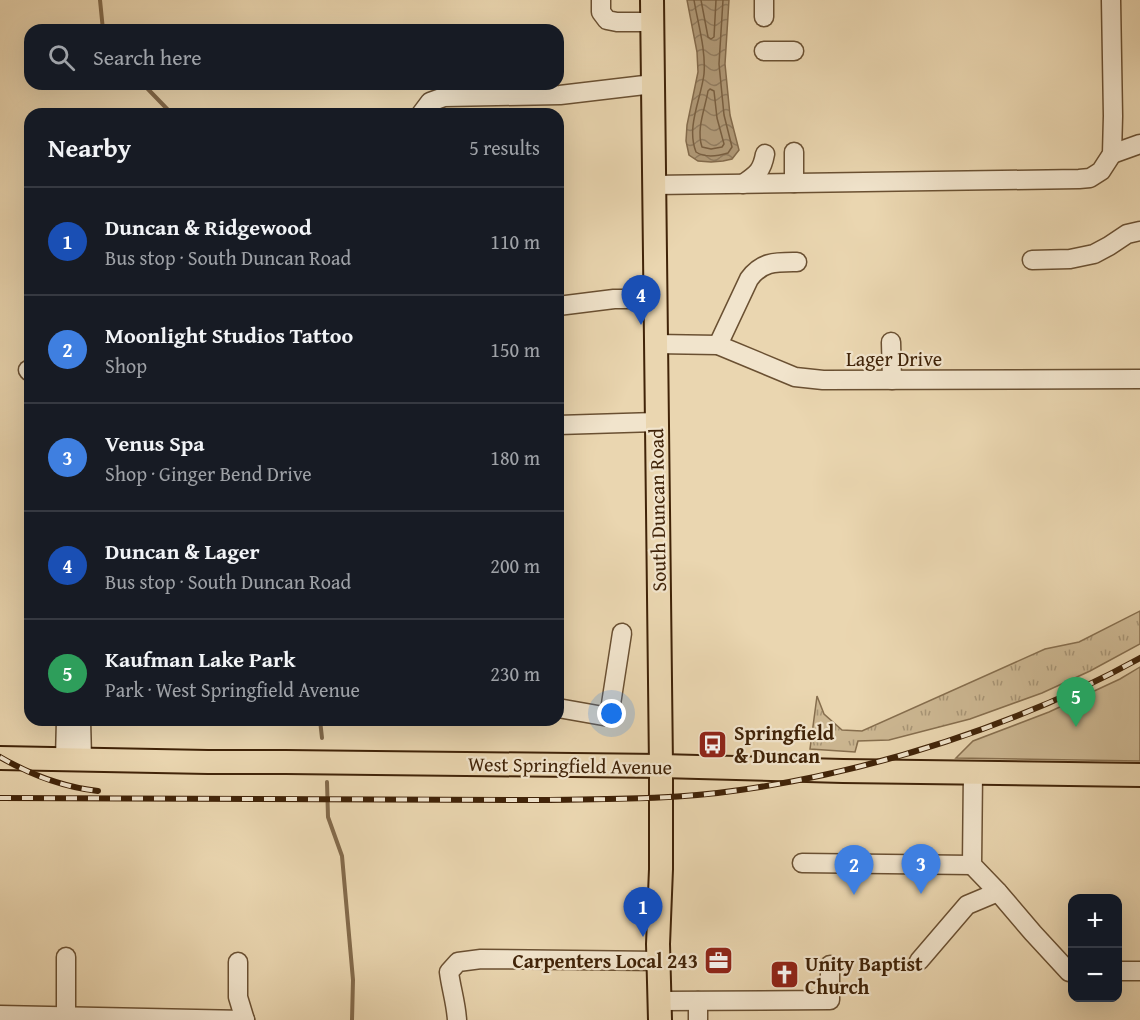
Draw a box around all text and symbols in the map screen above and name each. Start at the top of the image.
search box [24,24,564,90]
icon: search [45,41,78,74]
text: Search here [93,41,202,73]
text: Nearby [48,128,131,167]
text: 5 results [469,133,540,162]
text: Duncan & Ridgewood [105,211,312,243]
text: 1 [62,227,73,256]
text: 110 m [490,227,540,256]
text: Bus stop · South Duncan Road [105,243,351,272]
pin: 4 [622,276,660,325]
text: Moonlight Studios Tattoo [105,319,353,351]
text: 2 [62,335,73,364]
text: 150 m [490,335,540,364]
street label: Lager Drive [846,344,942,373]
text: Shop [105,351,147,380]
text: Venus Spa [105,427,205,459]
street label: South Duncan Road [641,428,673,592]
text: 3 [62,443,73,472]
text: 180 m [490,443,540,472]
text: Shop · Ginger Bend Drive [105,459,312,488]
text: Duncan & Lager [105,535,260,567]
text: 4 [62,551,73,580]
text: 200 m [490,551,540,580]
text: Bus stop · South Duncan Road [105,567,351,596]
text: Kaufman Lake Park [105,643,296,675]
text: 5 [62,659,73,688]
text: 230 m [490,659,540,688]
text: Park · West Springfield Avenue [105,675,360,704]
pin: 5 [1056,678,1096,727]
your location [597,699,626,728]
place label: Springfield & Duncan [734,718,835,770]
bus stop icon: Springfield & Duncan [697,728,729,760]
street label: West Springfield Avenue [468,749,672,781]
pin: 3 [902,844,940,894]
pin: 2 [834,846,874,895]
pin: 1 [624,888,662,937]
map controls [1068,894,1122,1002]
button: + [1068,894,1122,948]
office icon: Carpenters Local 243 [703,944,735,976]
place label: Carpenters Local 243 [512,946,698,975]
button: − [1068,948,1122,1002]
place label: Unity Baptist Church [805,949,923,1001]
church icon: Unity Baptist Church [768,958,800,990]

